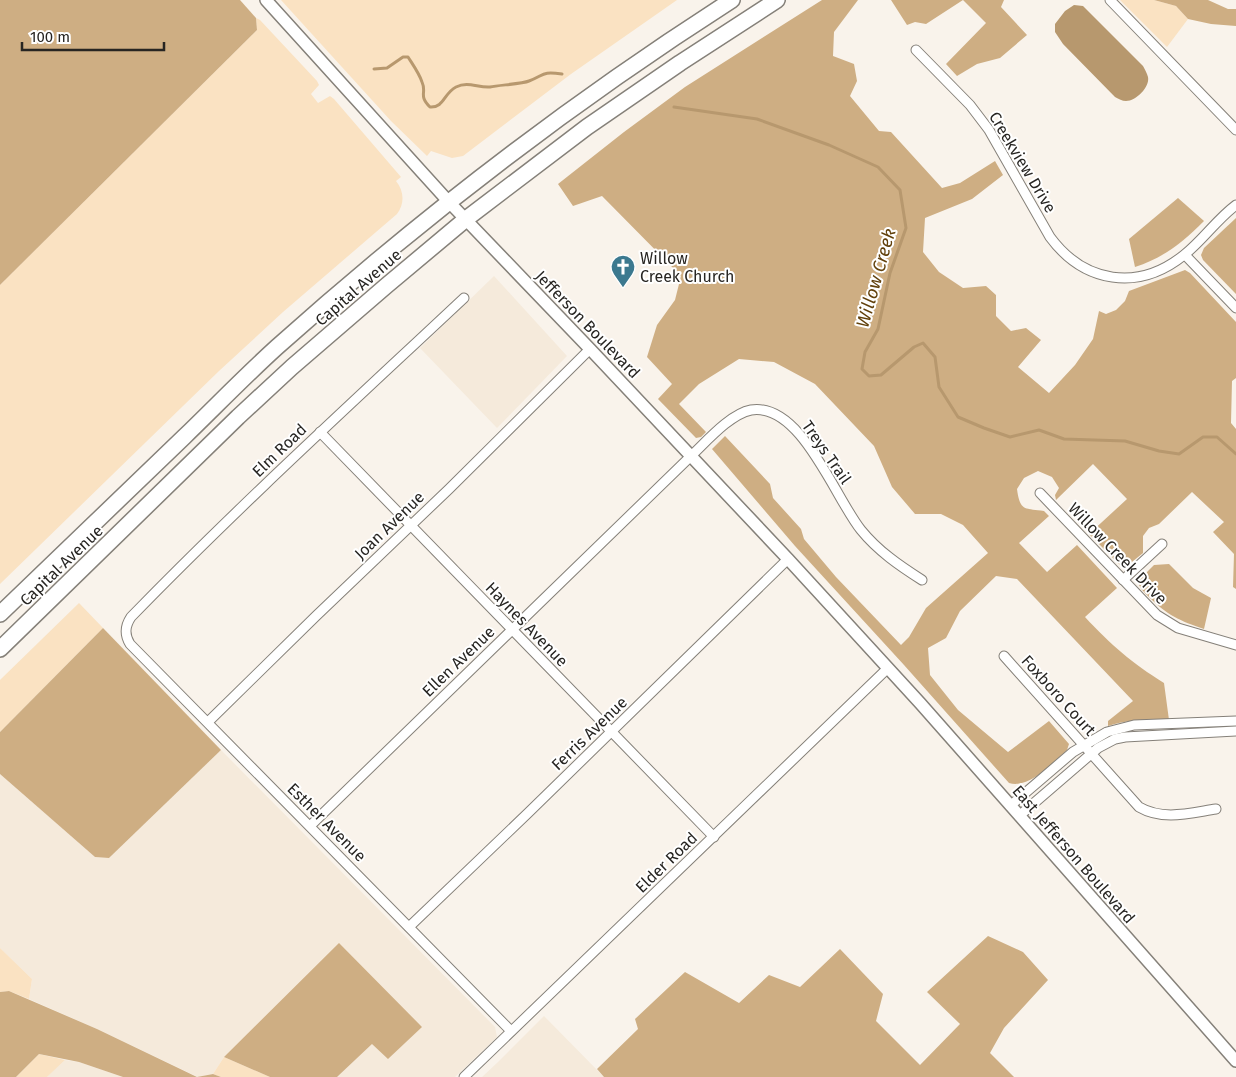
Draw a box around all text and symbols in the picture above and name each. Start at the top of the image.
scale bar [22,20,165,52]
text: 100 m [30,28,70,46]
street label: Creekview Drive [985,108,1060,216]
water label: Willow Creek [851,226,901,330]
street label: Capital Avenue [311,245,405,330]
place label: Willow Creek Church [640,249,735,286]
church icon: Willow Creek Church [610,254,636,288]
street label: Jefferson Boulevard [531,267,644,382]
street label: Treys Trail [798,417,855,488]
street label: Elm Road [248,420,310,481]
street label: Joan Avenue [351,487,428,563]
street label: Willow Creek Drive [1064,499,1171,608]
street label: Capital Avenue [16,521,107,610]
street label: Haynes Avenue [482,578,572,671]
street label: Ellen Avenue [418,622,498,701]
street label: Foxboro Court [1018,651,1100,740]
street label: Ferris Avenue [548,693,631,774]
street label: Esther Avenue [283,779,370,866]
street label: East Jefferson Boulevard [1008,781,1139,927]
street label: Elder Road [631,828,701,897]

